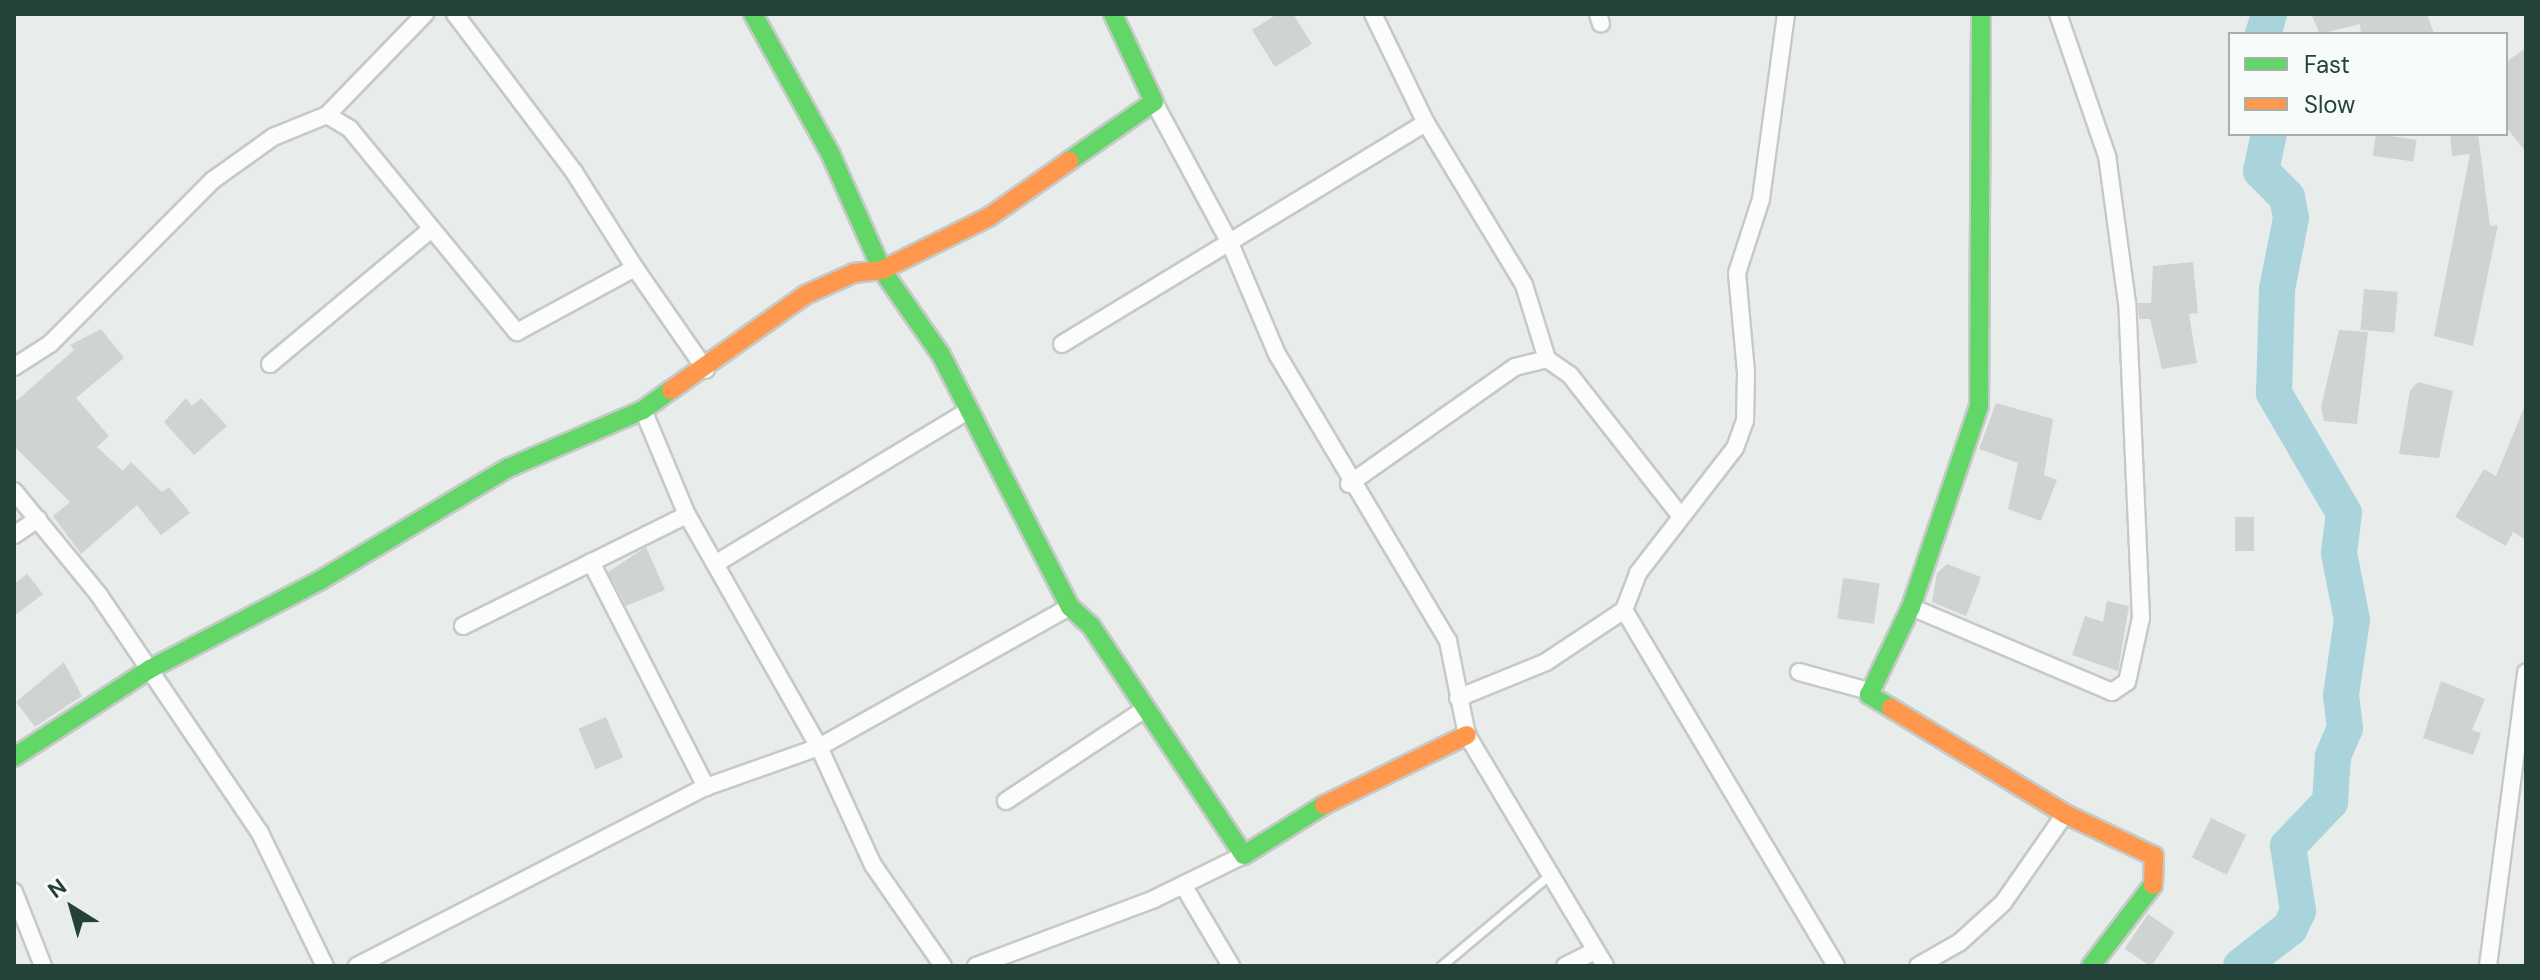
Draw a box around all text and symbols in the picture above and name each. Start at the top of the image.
legend [2228,32,2508,136]
text: Fast [2304,49,2350,80]
text: Slow [2304,89,2355,120]
north arrow [32,868,112,948]
text: N [42,872,72,905]

